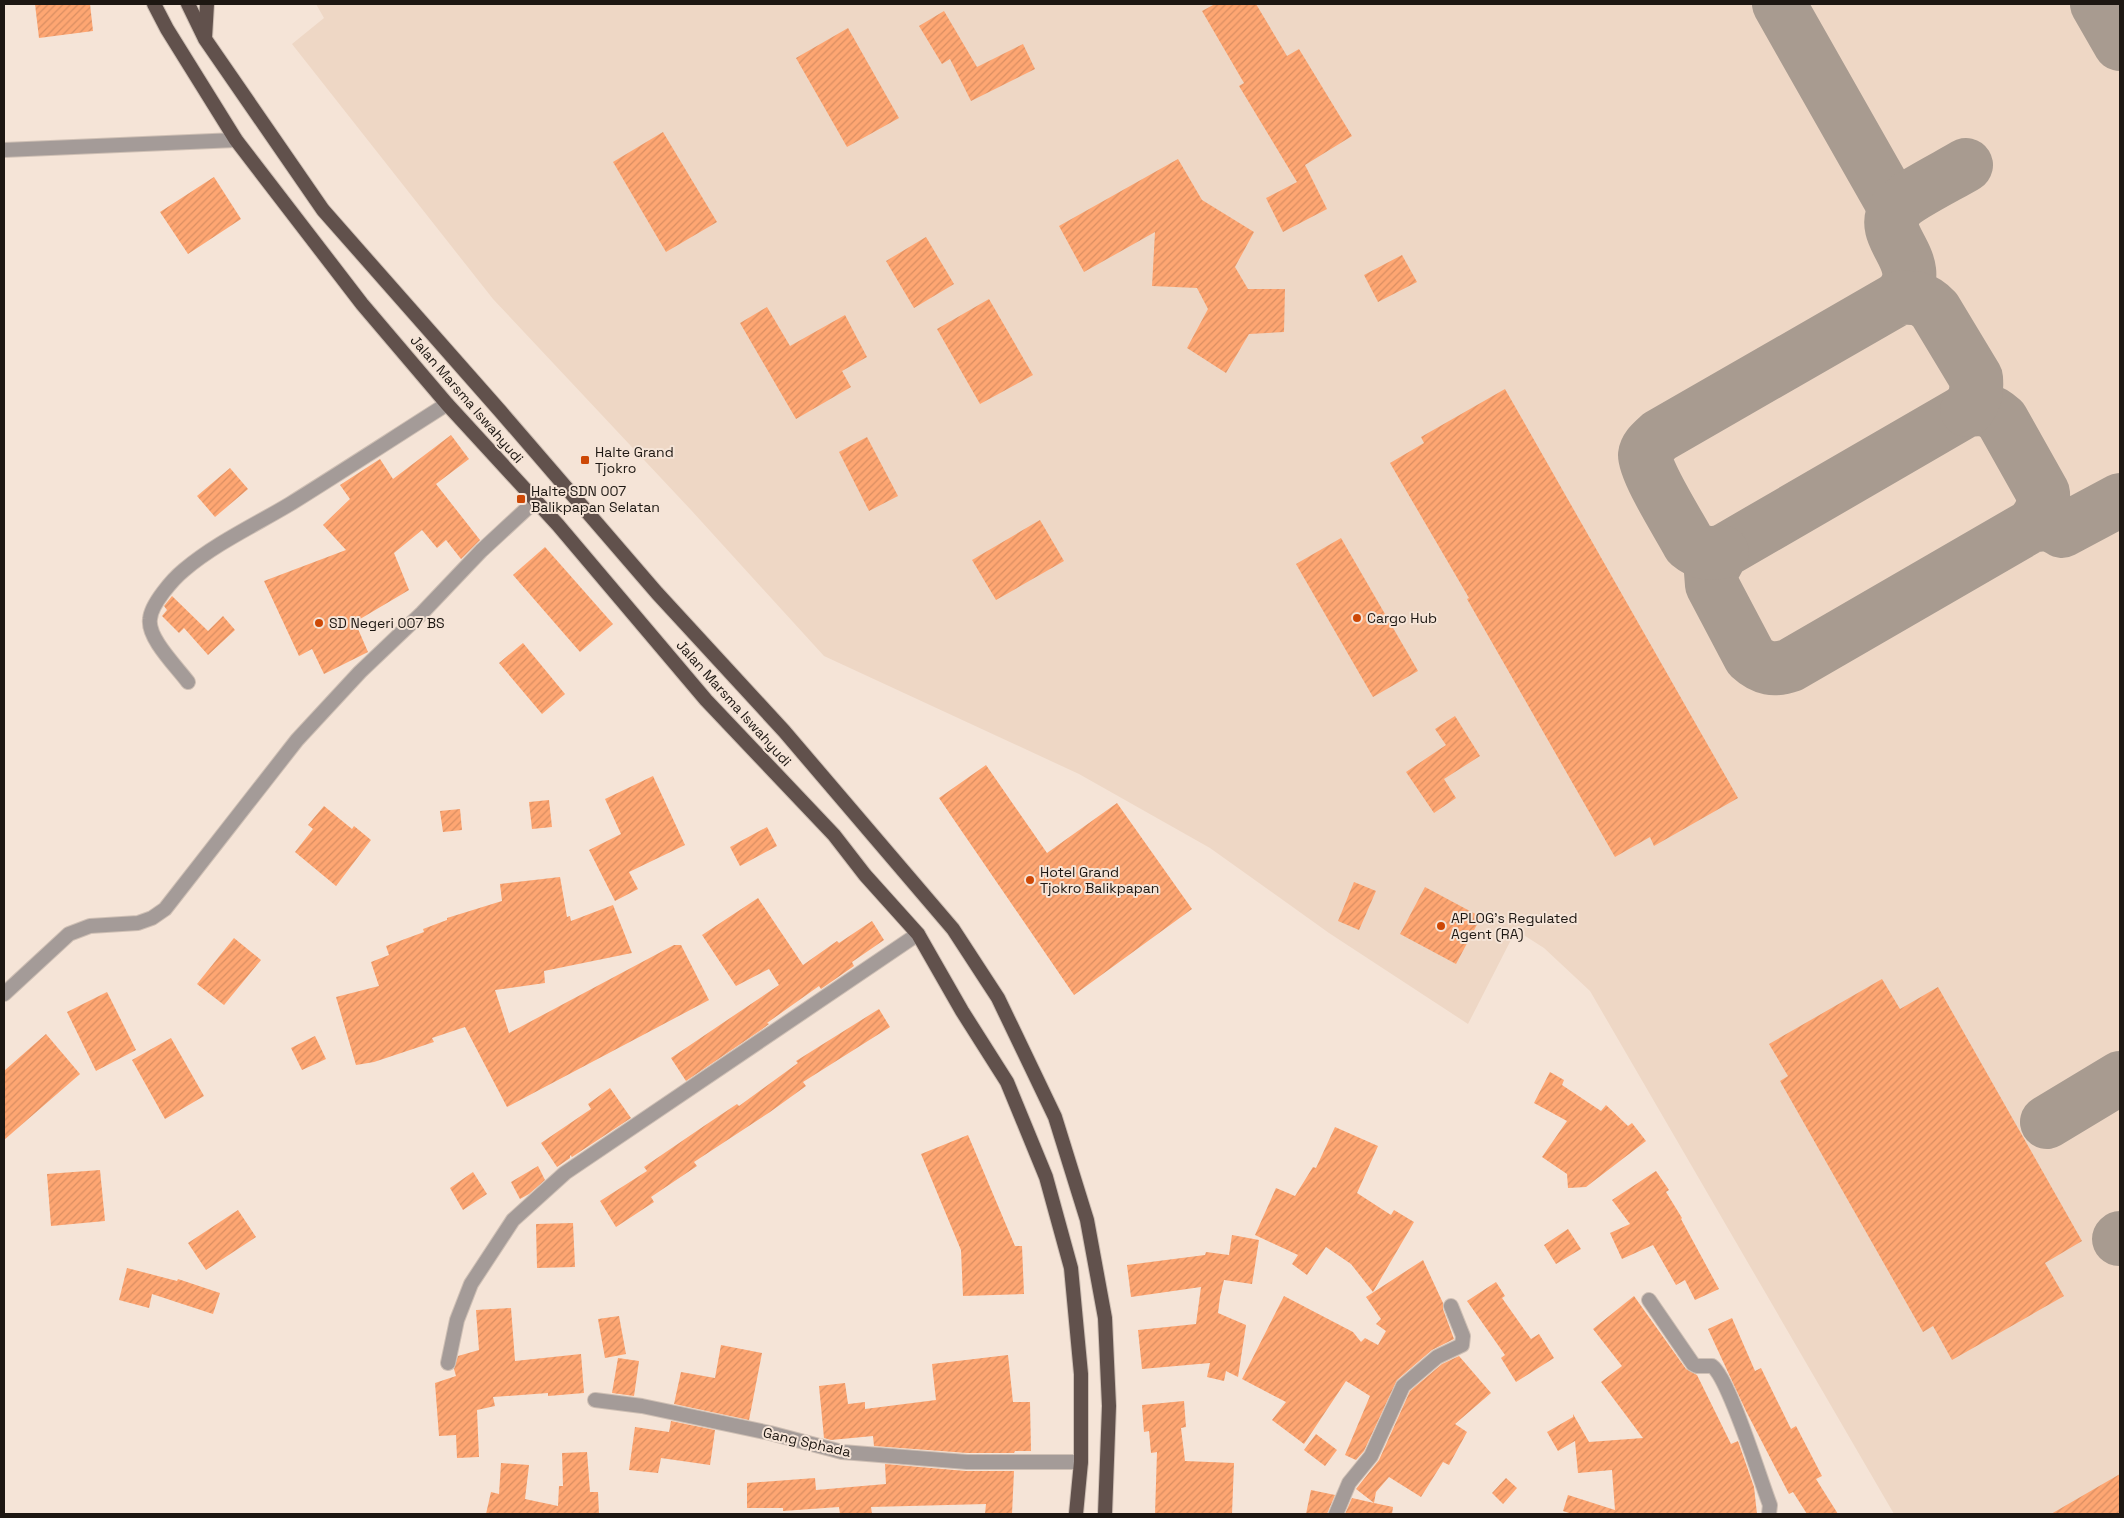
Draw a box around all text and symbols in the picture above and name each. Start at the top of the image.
street label: Jalan Marsma Iswahyudi [406,331,528,467]
place label: Halte Grand Tjokro [595,443,674,477]
marker: Halte Grand Tjokro [579,454,591,466]
place label: Halte SDN 007 Balikpapan Selatan [531,482,660,516]
marker: Halte SDN 007 Balikpapan Selatan [515,493,527,505]
place label: Cargo Hub [1367,609,1437,627]
marker: Cargo Hub [1351,612,1363,624]
place label: SD Negeri 007 BS [329,614,445,632]
marker: SD Negeri 007 BS [313,617,325,629]
street label: Jalan Marsma Iswahyudi [672,636,796,770]
place label: Hotel Grand Tjokro Balikpapan [1040,863,1159,897]
marker: Hotel Grand Tjokro Balikpapan [1024,874,1036,886]
place label: APLOG's Regulated Agent (RA) [1451,909,1578,943]
marker: APLOG's Regulated Agent (RA) [1435,920,1447,932]
street label: Gang Sphada [761,1423,853,1461]

